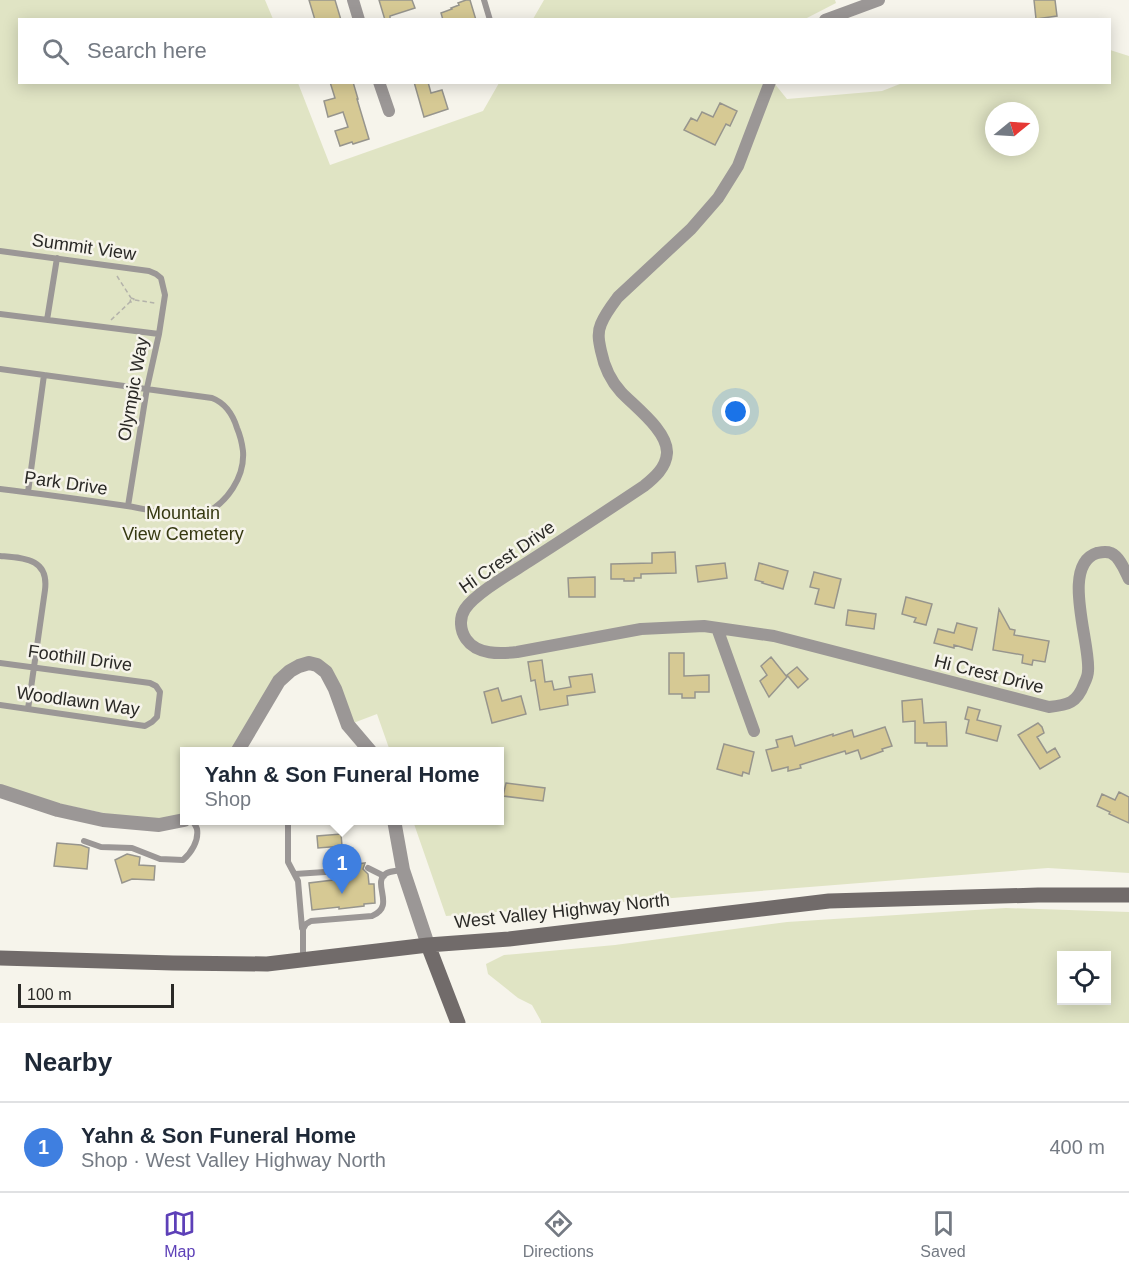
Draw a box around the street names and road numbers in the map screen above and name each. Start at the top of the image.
street label: Summit View [31,230,138,264]
street label: Olympic Way [114,335,152,443]
street label: Park Drive [23,467,109,499]
street label: Hi Crest Drive [455,517,559,597]
street label: Foothill Drive [27,641,133,675]
street label: Hi Crest Drive [932,651,1046,697]
street label: Woodlawn Way [15,682,141,720]
street label: West Valley Highway North [453,890,671,932]

